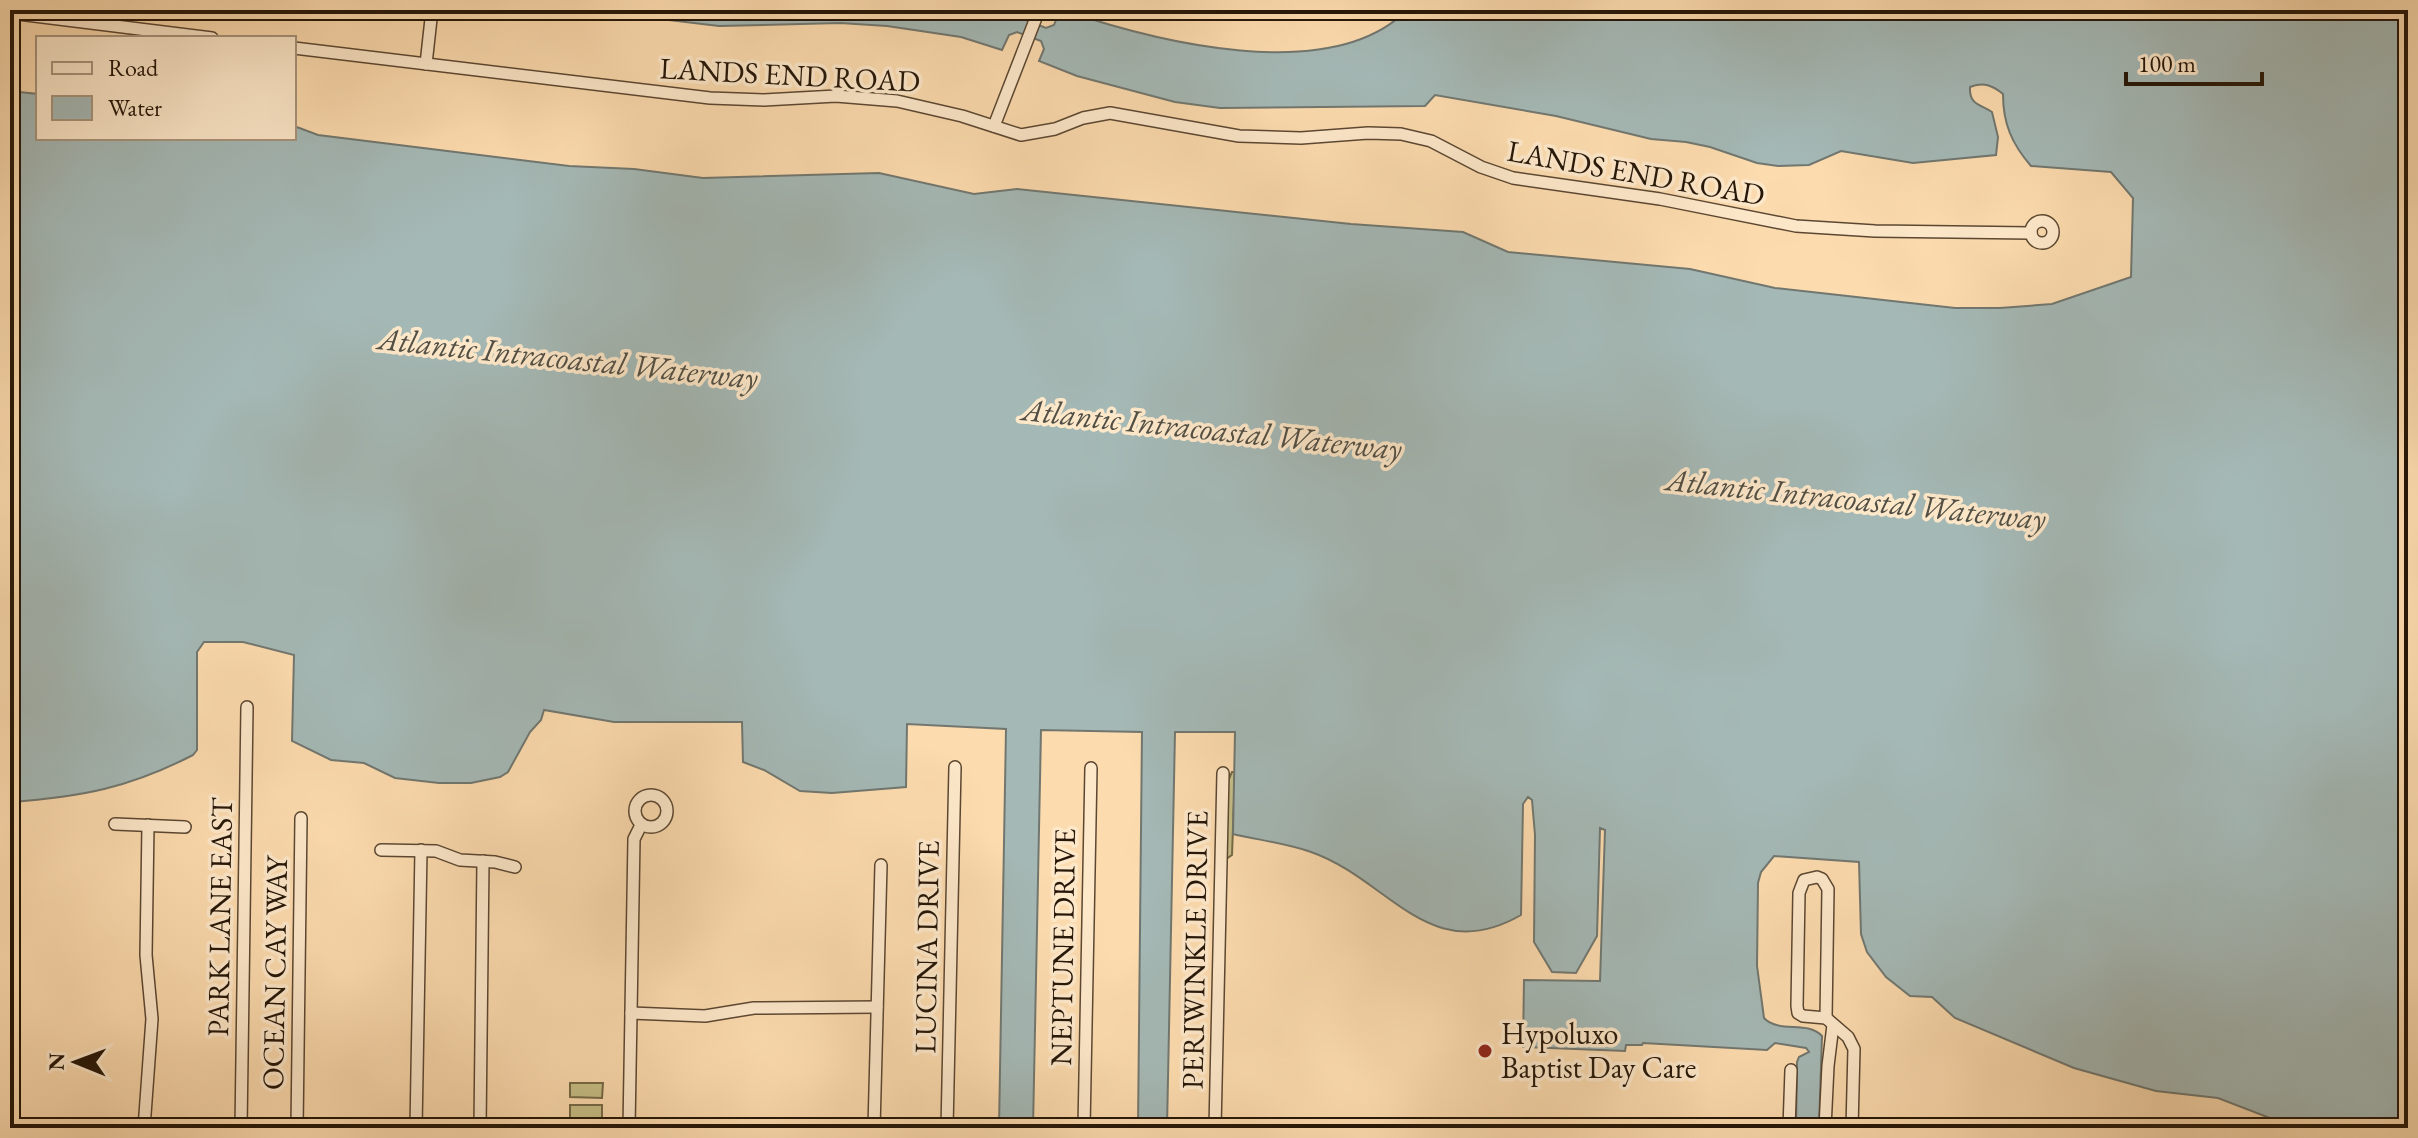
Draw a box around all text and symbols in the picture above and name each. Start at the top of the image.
legend [36,36,296,140]
scale bar [2126,36,2262,86]
street label: LANDS END ROAD [659,48,921,101]
text: 100 m [2138,48,2196,79]
text: Road [108,52,159,83]
text: Water [108,92,162,123]
street label: LANDS END ROAD [1504,131,1768,214]
water label: Atlantic Intracoastal Waterway [374,317,760,399]
water label: Atlantic Intracoastal Waterway [1018,388,1404,470]
water label: Atlantic Intracoastal Waterway [1662,458,2048,540]
street label: PARK LANE EAST [198,796,241,1037]
street label: PERIWINKLE DRIVE [1173,810,1216,1090]
street label: NEPTUNE DRIVE [1041,828,1084,1066]
street label: LUCINA DRIVE [905,840,948,1054]
street label: OCEAN CAY WAY [253,854,296,1090]
place label: Hypoluxo Baptist Day Care [1501,1014,1696,1087]
north arrow [36,1022,116,1102]
marker: Hypoluxo Baptist Day Care [1476,1042,1494,1060]
text: N [42,1052,71,1071]

